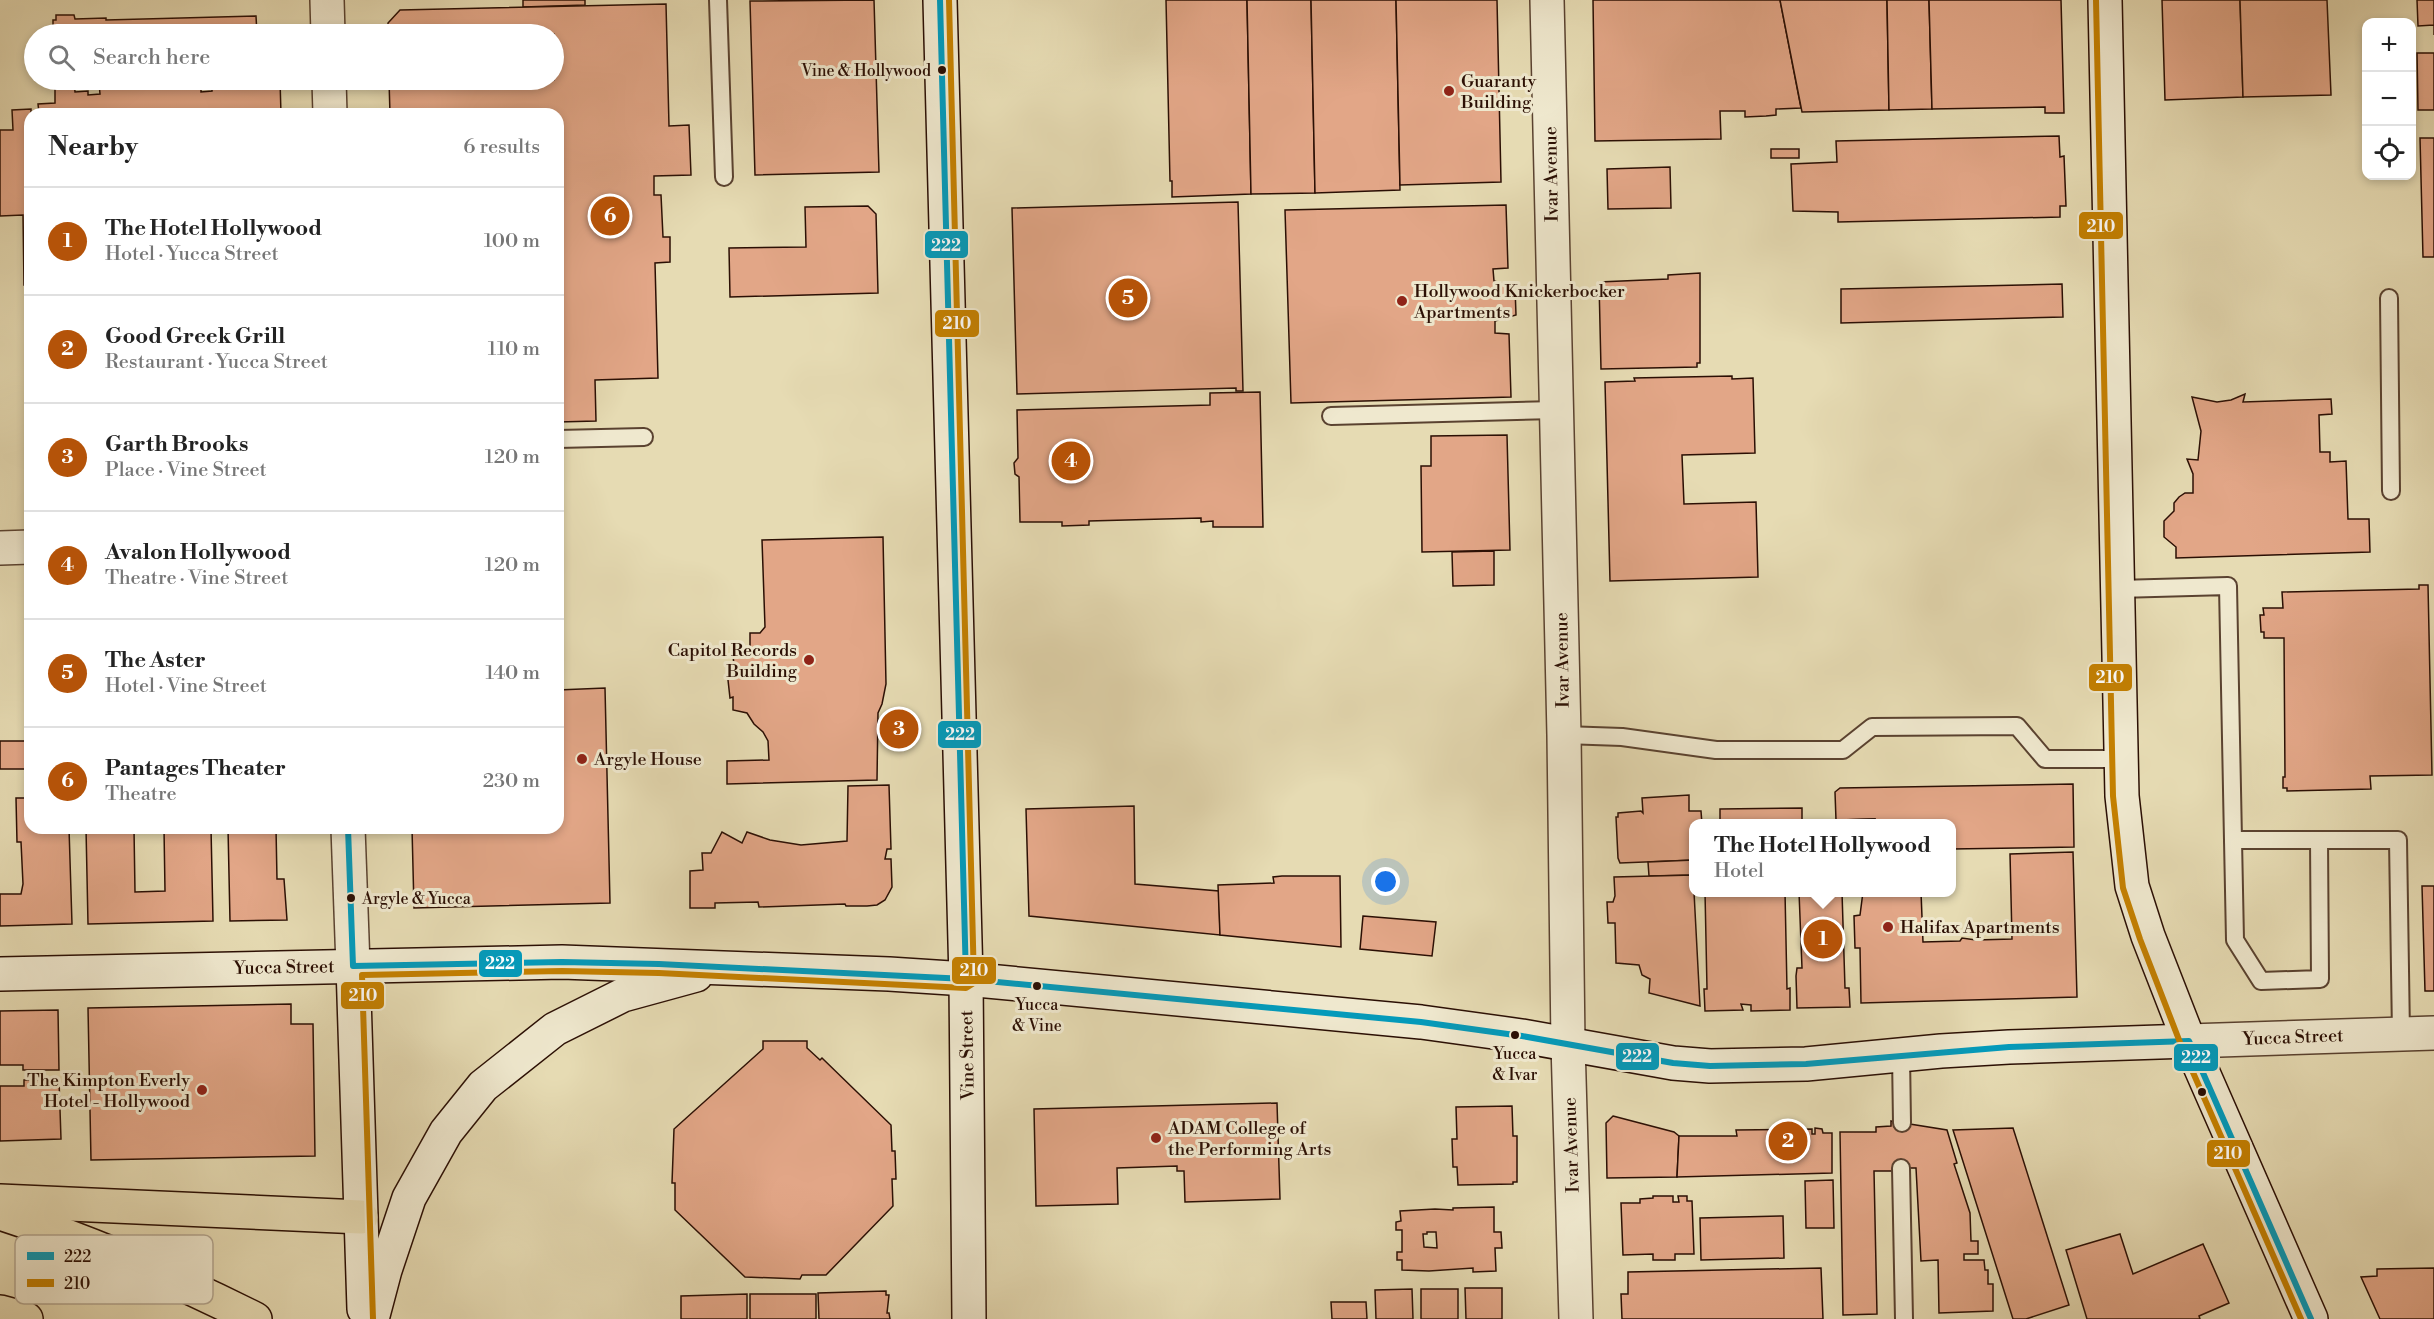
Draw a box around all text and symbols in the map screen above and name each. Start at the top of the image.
map controls [2362,18,2416,180]
button: + [2362,18,2416,72]
search box [24,24,564,90]
icon: search [45,41,78,74]
text: Search here [93,44,210,71]
place label: Vine & Hollywood [800,61,931,81]
marker: Vine & Hollywood [936,64,948,76]
place label: Guaranty Building [1460,70,1537,114]
button: − [2362,72,2416,126]
marker: Guaranty Building [1442,84,1456,98]
street label: Ivar Avenue [1539,126,1564,222]
button: locate [2362,126,2416,180]
text: Nearby [48,131,138,163]
text: 6 results [463,135,540,160]
pin: 6 [590,194,630,238]
line badge: 210 [2078,211,2124,240]
text: The Hotel Hollywood [105,215,322,242]
text: 210 [2087,217,2116,237]
text: 1 [63,229,72,254]
text: 100 m [484,229,540,254]
line badge: 222 [924,230,969,259]
text: 222 [931,236,961,256]
text: Hotel · Yucca Street [105,242,279,267]
pin: 5 [1108,276,1148,320]
place label: Hollywood Knickerbocker Apartments [1413,280,1625,324]
marker: Hollywood Knickerbocker Apartments [1395,294,1409,308]
line badge: 210 [934,309,980,338]
text: 210 [943,314,972,334]
text: Good Greek Grill [105,323,285,350]
text: 2 [61,337,74,362]
text: 110 m [488,337,540,362]
text: Restaurant · Yucca Street [105,350,328,375]
text: Garth Brooks [105,431,248,458]
pin: 4 [1052,438,1090,484]
text: 3 [61,445,74,470]
text: 120 m [485,445,540,470]
text: Place · Vine Street [105,458,267,483]
text: Avalon Hollywood [105,539,291,566]
text: 4 [61,553,74,578]
text: 120 m [485,553,540,578]
text: Theatre · Vine Street [105,566,288,591]
street label: Ivar Avenue [1550,612,1575,708]
place label: Capitol Records Building [668,639,798,683]
text: The Aster [105,647,206,674]
marker: Capitol Records Building [802,653,816,667]
text: 5 [61,661,74,686]
text: 140 m [485,661,540,686]
line badge: 210 [2088,663,2133,692]
text: 210 [2096,668,2125,688]
text: Hotel · Vine Street [105,674,267,699]
pin: 3 [880,706,918,752]
line badge: 222 [937,720,982,749]
text: 222 [945,725,975,745]
place label: Argyle House [593,748,702,771]
marker: Argyle House [575,752,589,766]
text: Pantages Theater [105,755,286,782]
text: 6 [61,769,74,794]
text: 230 m [483,769,540,794]
text: Theatre [105,782,177,807]
popup [1689,819,1956,897]
text: The Hotel Hollywood [1714,832,1931,859]
text: Hotel [1714,859,1764,884]
your location [1371,867,1400,896]
place label: Argyle & Yucca [361,889,472,909]
marker: Argyle & Yucca [345,892,357,904]
pin: 1 [1804,916,1842,962]
place label: Halifax Apartments [1900,916,2060,939]
marker: Halifax Apartments [1881,920,1895,934]
line badge: 222 [478,949,523,978]
text: 222 [485,954,515,974]
street label: Yucca Street [232,955,335,980]
line badge: 210 [951,956,997,985]
text: 210 [960,961,989,981]
marker: Yucca & Vine [1031,980,1043,992]
line badge: 210 [340,981,385,1010]
text: 210 [349,986,378,1006]
place label: Yucca & Vine [1012,995,1062,1036]
street label: Vine Street [955,1009,980,1101]
street label: Yucca Street [2241,1024,2344,1051]
marker: Yucca & Ivar [1509,1029,1521,1041]
line badge: 222 [1615,1042,1660,1071]
line badge: 222 [2173,1043,2219,1072]
place label: Yucca & Ivar [1492,1044,1538,1085]
text: 222 [1622,1047,1652,1067]
text: 222 [2181,1048,2211,1068]
place label: The Kimpton Everly Hotel - Hollywood [27,1069,191,1113]
marker: The Kimpton Everly Hotel - Hollywood [195,1083,209,1097]
unlabelled marker [2196,1086,2208,1098]
street label: Ivar Avenue [1558,1097,1585,1193]
place label: ADAM College of the Performing Arts [1167,1117,1331,1161]
pin: 2 [1768,1118,1808,1164]
marker: ADAM College of the Performing Arts [1149,1131,1163,1145]
line badge: 210 [2206,1139,2251,1168]
text: 210 [2214,1144,2243,1164]
legend [15,1235,213,1304]
text: 222 [64,1247,91,1267]
text: 210 [64,1274,90,1294]

